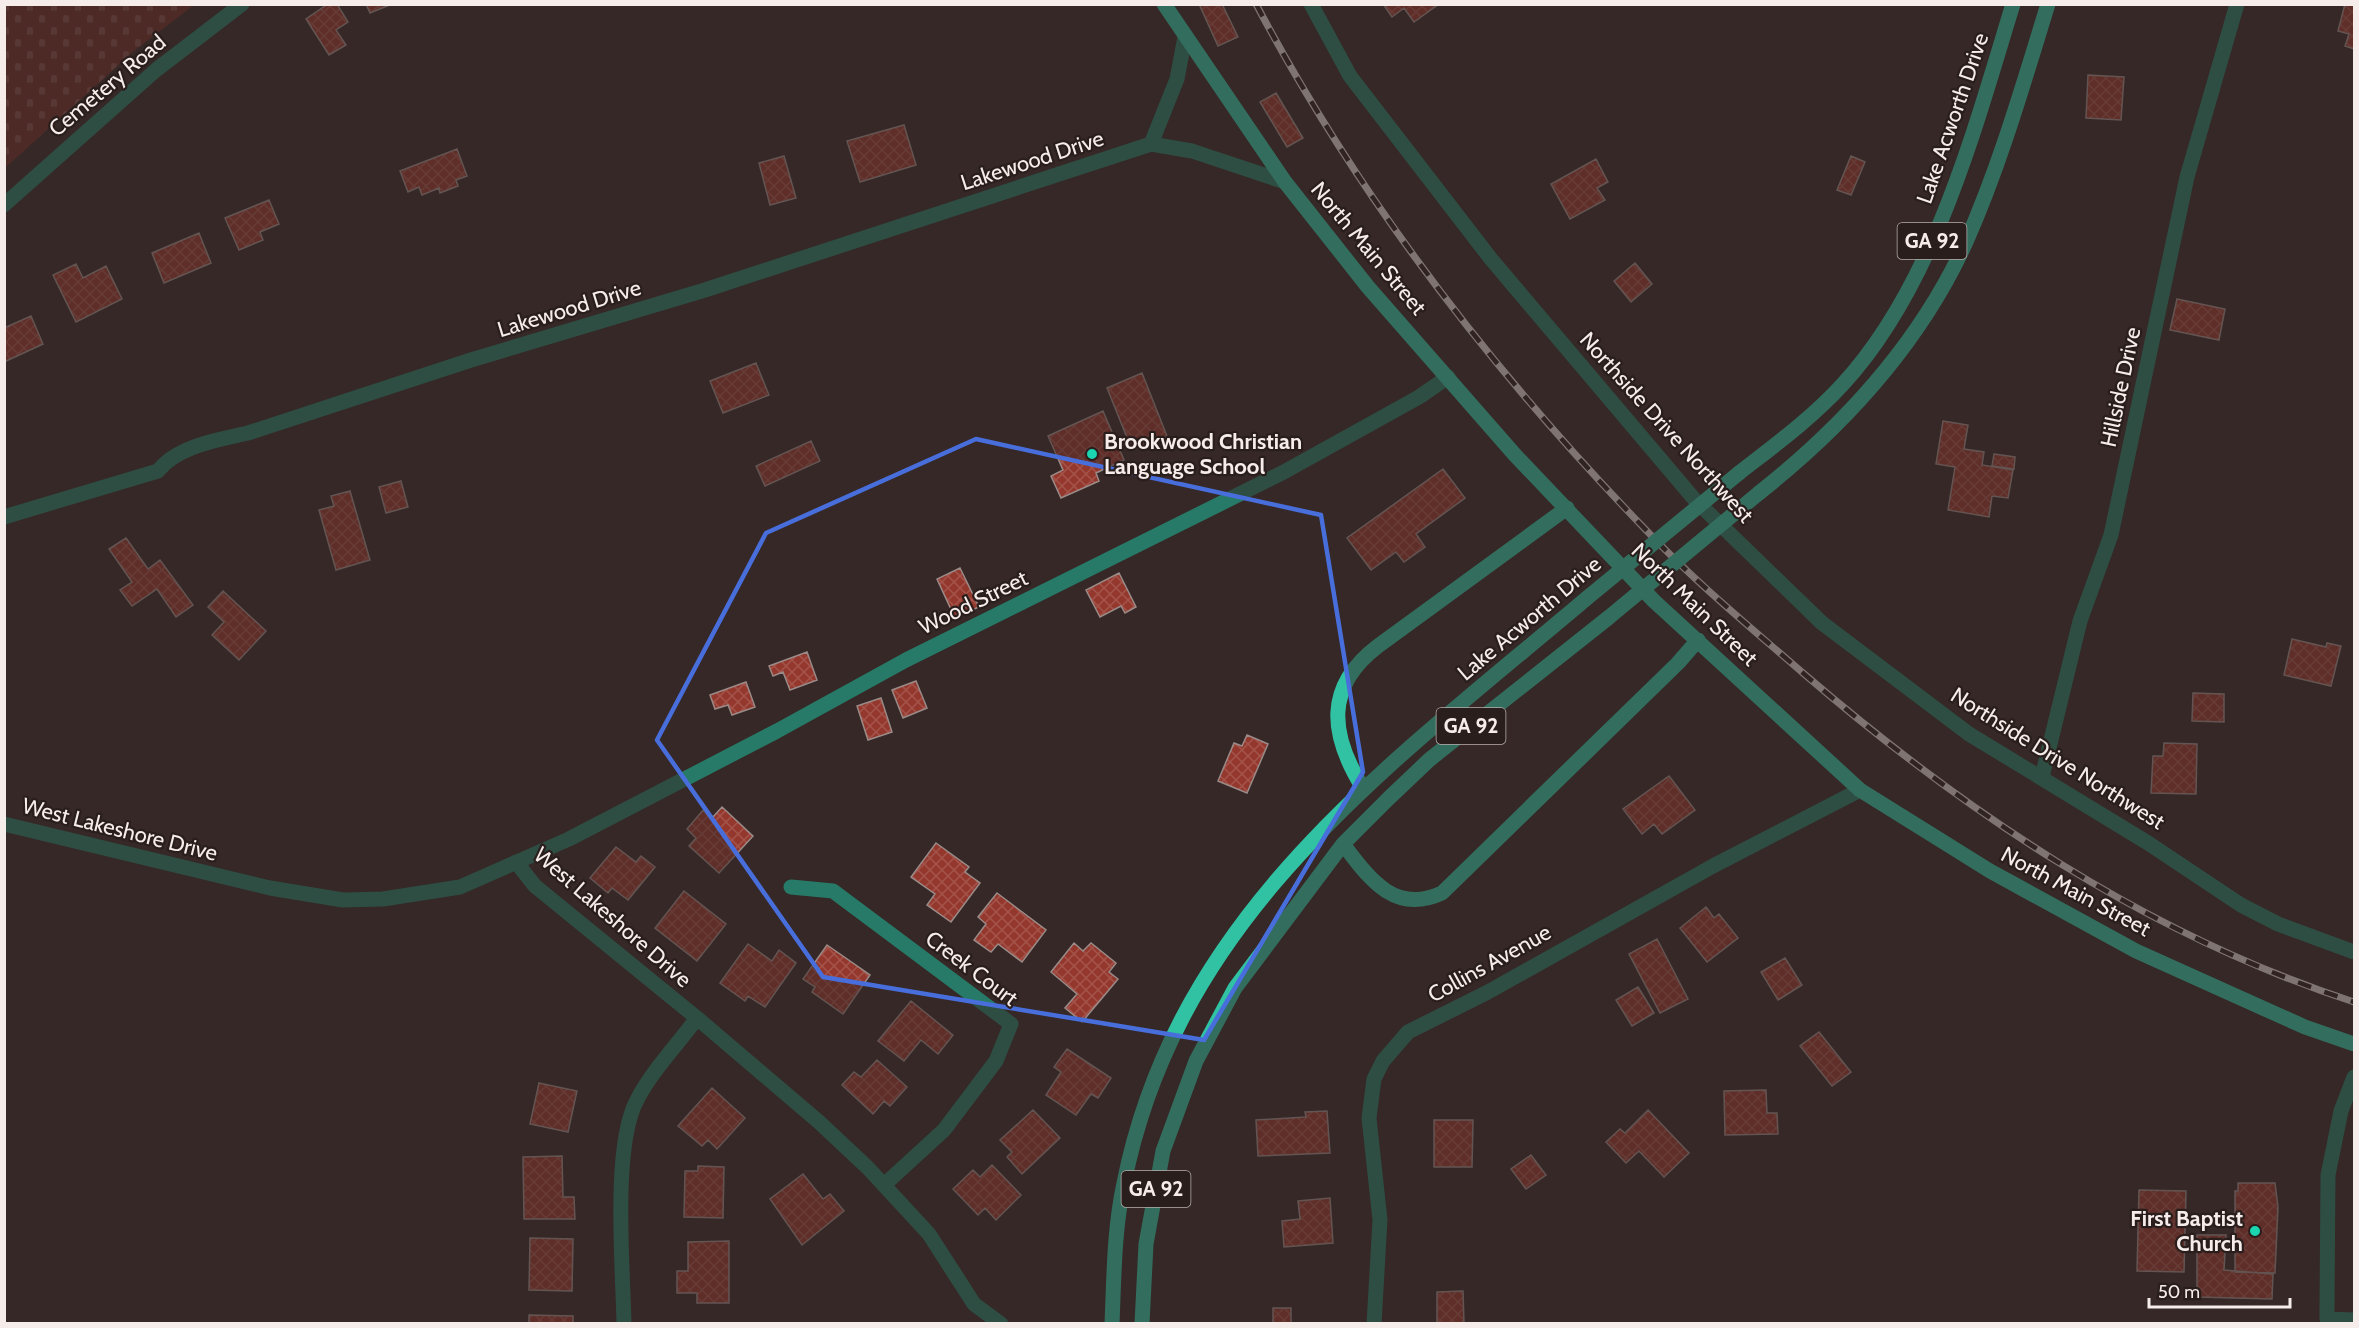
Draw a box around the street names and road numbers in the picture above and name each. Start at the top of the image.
street label: Cemetery Road [43,29,171,142]
street label: Lake Acworth Drive [1911,29,1994,207]
street label: Lakewood Drive [957,125,1107,196]
street label: North Main Street [1305,176,1432,321]
road number: GA 92 [1898,223,1966,259]
street label: Lakewood Drive [494,274,644,343]
street label: Hillside Drive [2095,325,2146,450]
street label: Northside Drive Northwest [1574,326,1760,529]
street label: North Main Street [1626,537,1764,672]
street label: Lake Acworth Drive [1452,551,1607,686]
street label: Wood Street [914,564,1033,640]
street label: Northside Drive Northwest [1946,682,2170,836]
road number: GA 92 [1436,708,1506,744]
street label: West Lakeshore Drive [19,792,220,867]
street label: West Lakeshore Drive [528,841,697,993]
street label: North Main Street [1996,841,2156,942]
street label: Collins Avenue [1423,919,1555,1008]
street label: Creek Court [920,925,1024,1012]
road number: GA 92 [1122,1171,1190,1207]

